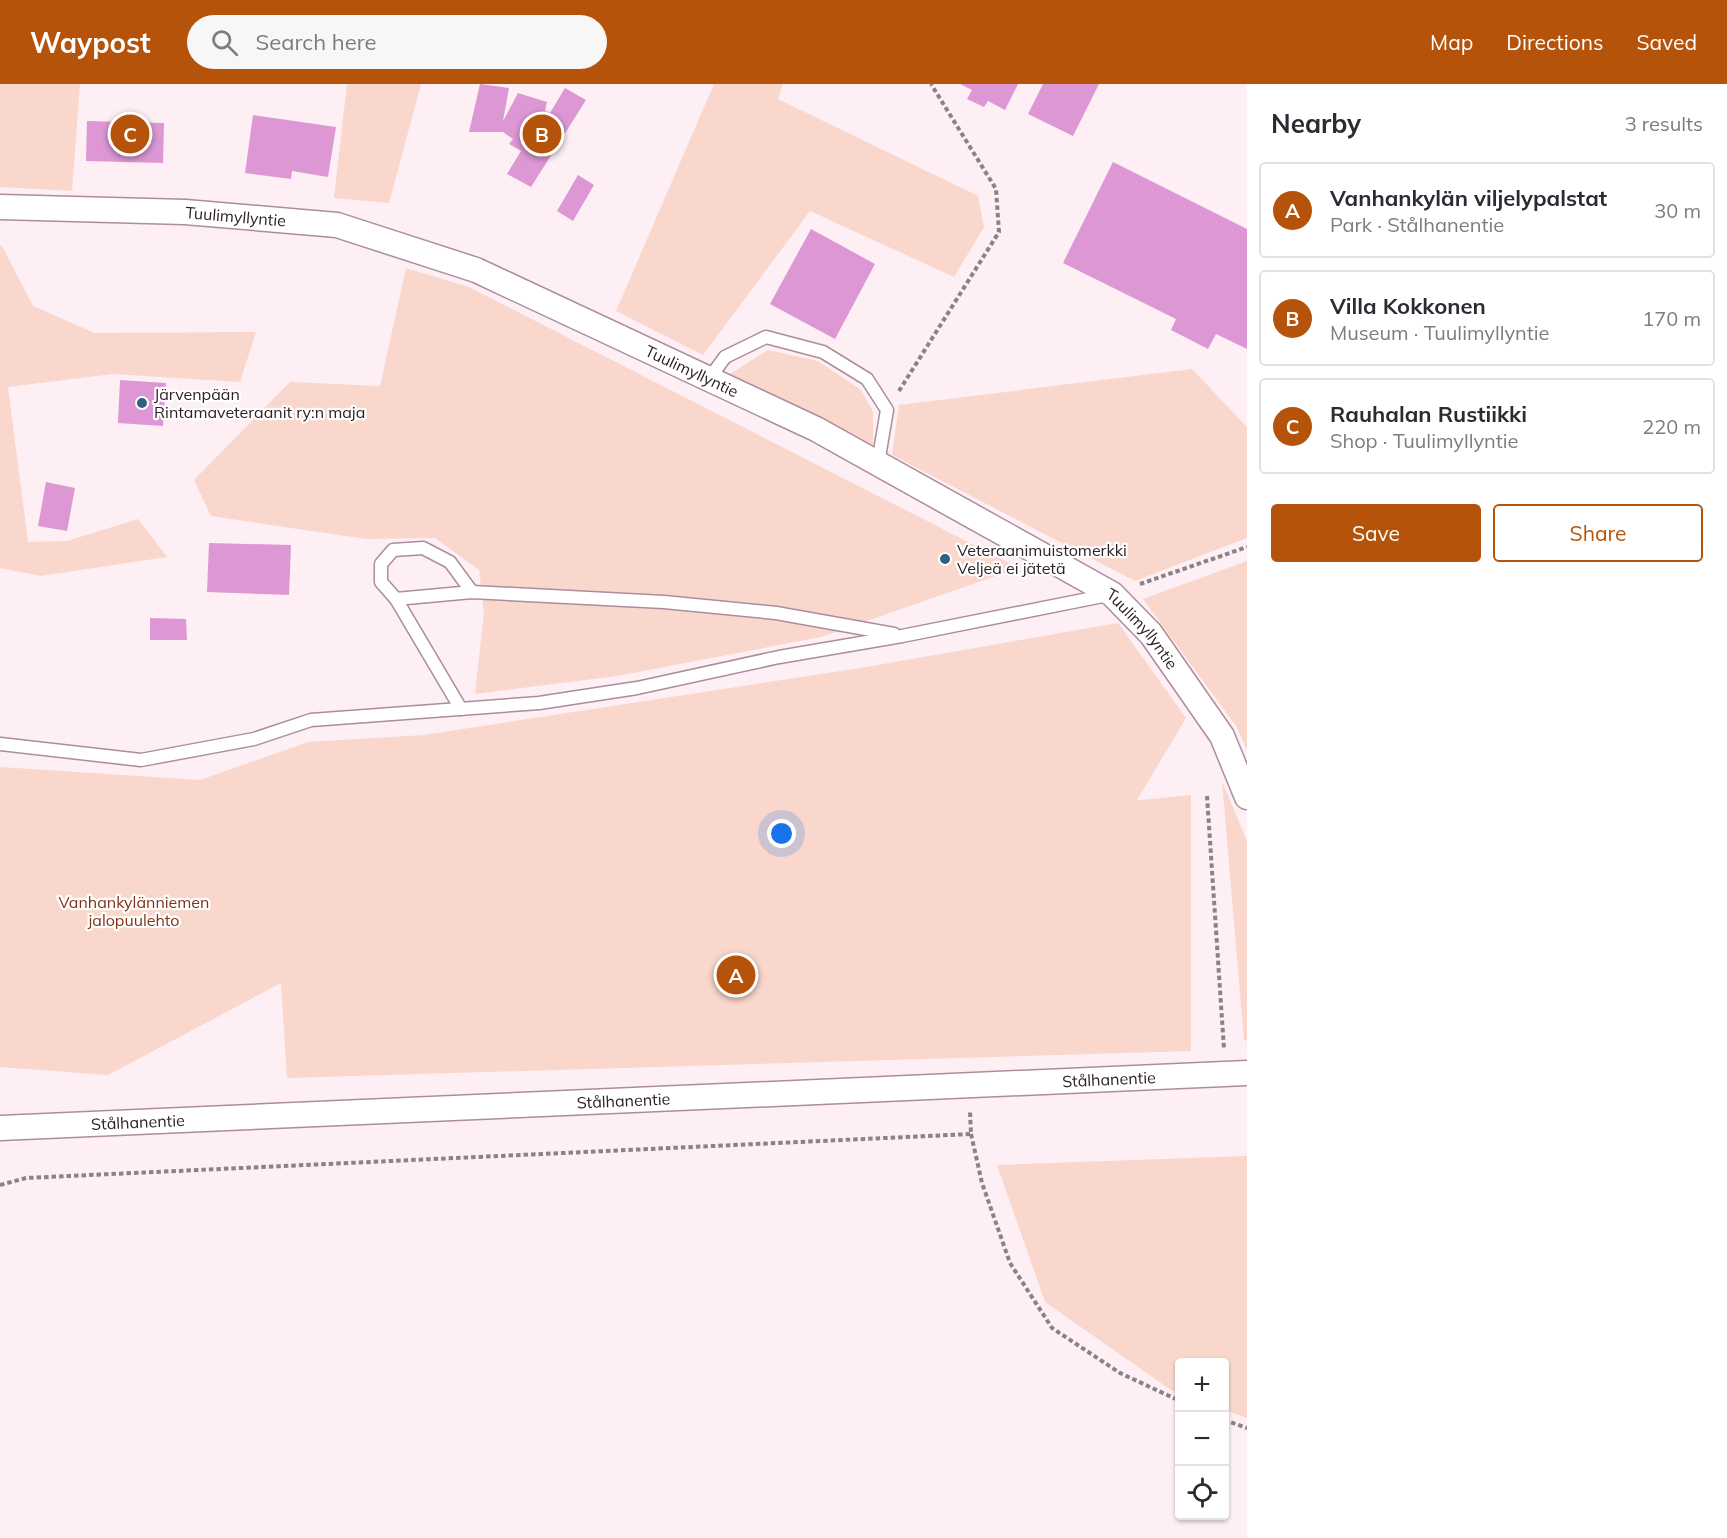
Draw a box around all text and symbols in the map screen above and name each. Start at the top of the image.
search box [187,15,607,69]
text: Waypost [30,25,151,60]
icon: search [208,26,241,59]
text: Search here [256,28,377,56]
text: Map [1430,29,1473,55]
text: Directions [1506,29,1603,55]
text: Saved [1636,29,1697,55]
text: Nearby [1271,107,1361,140]
text: 3 results [1625,111,1703,136]
pin: C [110,112,150,156]
pin: B [522,112,562,156]
text: Vanhankylän viljelypalstat [1330,184,1607,212]
text: A [1285,198,1300,223]
text: 30 m [1654,198,1701,223]
street label: Tuulimyllyntie [185,202,287,231]
text: Park · Stålhanentie [1330,212,1504,237]
text: Villa Kokkonen [1330,292,1486,320]
text: B [1286,306,1299,331]
text: 170 m [1642,306,1701,331]
text: Museum · Tuulimyllyntie [1330,320,1549,345]
street label: Tuulimyllyntie [642,341,742,401]
place label: Järvenpään Rintamaveteraanit ry:n maja [154,384,365,422]
marker: Järvenpään Rintamaveteraanit ry:n maja [135,396,149,410]
text: Rauhalan Rustiikki [1330,400,1527,428]
text: C [1286,414,1299,439]
text: 220 m [1642,414,1701,439]
text: Shop · Tuulimyllyntie [1330,428,1518,453]
button: Save [1271,504,1481,562]
button: Share [1493,504,1703,562]
place label: Veteraanimuistomerkki Veljeä ei jätetä [957,540,1127,578]
marker: Veteraanimuistomerkki Veljeä ei jätetä [938,552,952,566]
street label: Tuulimyllyntie [1103,583,1182,673]
your location [767,819,796,848]
park label: Vanhankylänniemen jalopuulehto [59,892,209,930]
pin: A [716,952,756,998]
street label: Stålhanentie [1062,1067,1156,1091]
street label: Stålhanentie [576,1088,671,1113]
street label: Stålhanentie [91,1110,185,1134]
map controls [1175,1358,1229,1520]
button: + [1175,1358,1229,1412]
button: − [1175,1412,1229,1466]
button: locate [1175,1466,1229,1520]

